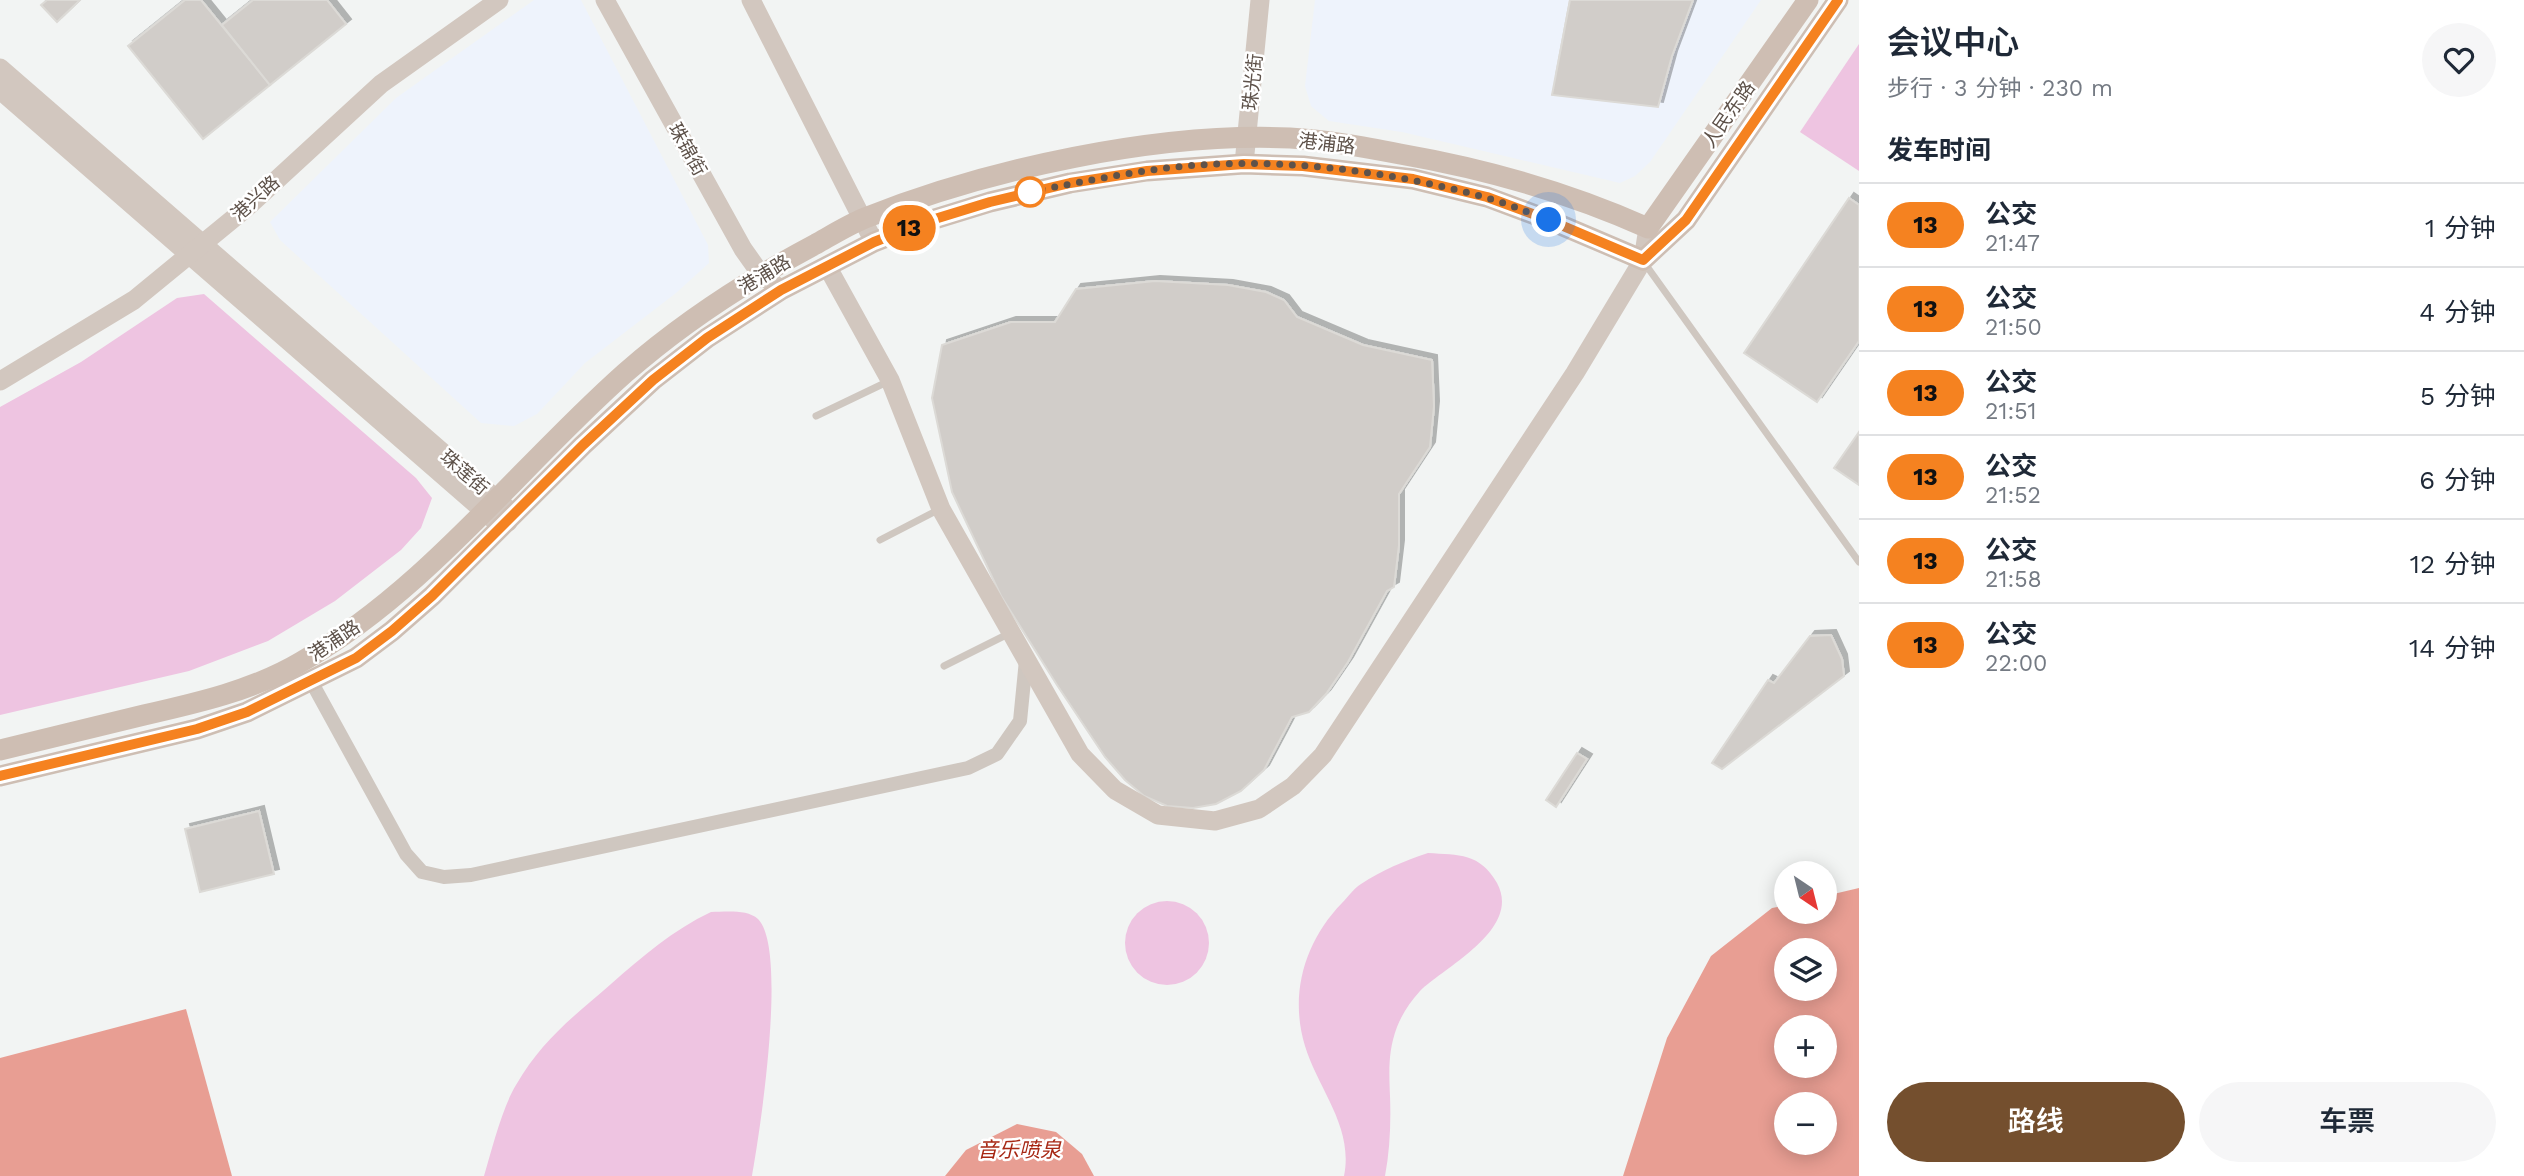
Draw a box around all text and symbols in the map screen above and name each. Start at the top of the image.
text: 会议中心 [1887,23,2019,62]
button: heart [2422,23,2496,97]
street label: 珠光街 [1238,52,1267,112]
text: 步行 · 3 分钟 · 230 m [1887,75,2113,102]
street label: 人民东路 [1697,77,1760,152]
street label: 珠锦街 [664,119,711,180]
street label: 港浦路 [1297,129,1357,158]
text: 发车时间 [1887,135,1991,165]
street label: 港兴路 [226,171,284,226]
unlabelled marker [1015,177,1045,207]
text: 公交 [1985,199,2037,229]
your location [1531,202,1566,237]
line badge: 13 [878,205,940,251]
text: 13 [1913,211,1938,239]
text: 1 分钟 [2425,213,2496,243]
text: 13 [897,214,921,242]
text: 21:47 [1985,230,2040,257]
street label: 港浦路 [734,250,795,299]
text: 公交 [1985,283,2037,313]
text: 13 [1913,295,1938,323]
text: 4 分钟 [2419,297,2496,327]
text: 21:50 [1985,314,2042,341]
text: 公交 [1985,367,2037,397]
text: 13 [1913,379,1938,407]
text: 5 分钟 [2420,381,2496,411]
text: 21:51 [1985,398,2037,425]
street label: 珠莲街 [436,445,494,500]
text: 公交 [1985,451,2037,481]
text: 13 [1913,463,1938,491]
text: 6 分钟 [2419,465,2496,495]
text: 21:52 [1985,482,2041,509]
text: 公交 [1985,535,2037,565]
text: 13 [1913,547,1938,575]
text: 12 分钟 [2410,549,2496,579]
text: 21:58 [1985,566,2042,593]
street label: 港浦路 [304,615,364,666]
text: 公交 [1985,619,2037,649]
text: 13 [1913,631,1938,659]
text: 14 分钟 [2409,633,2496,663]
text: 22:00 [1985,650,2047,677]
north arrow [1774,861,1838,924]
map controls [1774,861,1837,1155]
button: layers [1774,938,1837,1001]
button: + [1774,1015,1837,1078]
button: 路线 [1887,1082,2185,1162]
button: 车票 [2199,1082,2496,1162]
button: − [1774,1092,1837,1155]
water label: 音乐喷泉 [977,1137,1062,1162]

